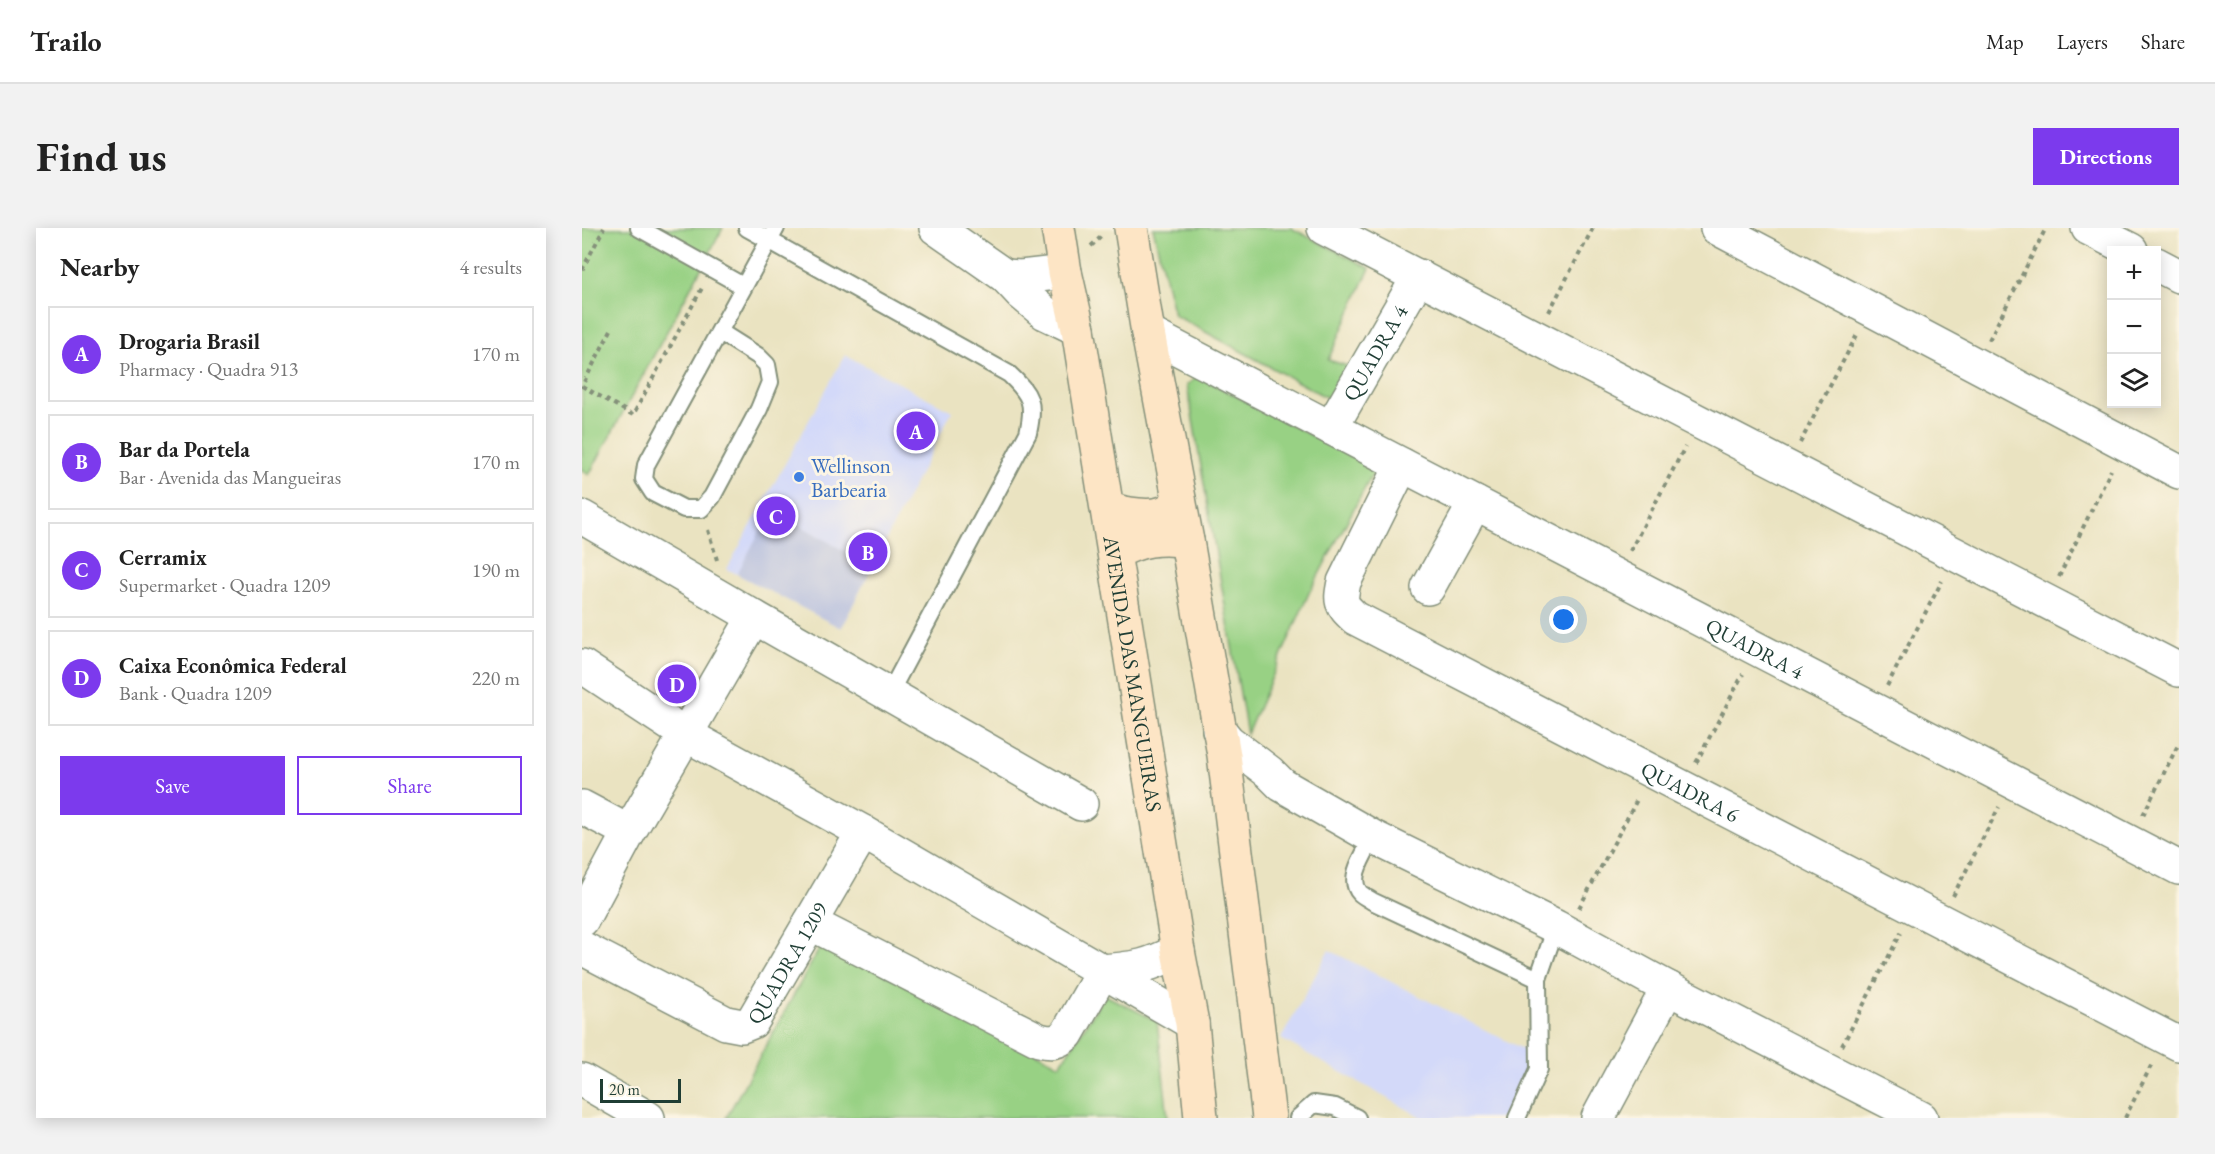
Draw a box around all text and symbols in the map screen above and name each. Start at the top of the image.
text: Trailo [30,23,102,59]
text: Map [1986,28,2024,55]
text: Layers [2057,28,2108,55]
text: Share [2141,28,2185,55]
button: Directions [2033,128,2179,185]
text: Find us [36,129,167,184]
map controls [2107,246,2161,408]
button: + [2107,246,2161,300]
text: Nearby [60,250,140,284]
text: 4 results [459,254,522,280]
street label: QUADRA 4 [1336,299,1413,406]
button: − [2107,300,2161,354]
text: Drogaria Brasil [119,327,260,356]
text: A [74,341,89,367]
text: 170 m [472,341,520,367]
button: layers [2107,354,2161,408]
text: Pharmacy · Quadra 913 [119,356,298,382]
pin: A [896,408,936,454]
text: Bar da Portela [119,435,250,464]
text: B [75,449,88,475]
text: 170 m [472,449,520,475]
place label: Wellinson Barbearia [811,452,891,503]
text: Bar · Avenida das Mangueiras [119,464,341,490]
marker: Wellinson Barbearia [792,470,806,484]
pin: C [756,494,796,538]
pin: B [848,530,888,574]
street label: AVENIDA DAS MANGUEIRAS [1098,533,1169,813]
text: Cerramix [119,543,207,572]
text: C [74,557,89,583]
text: 190 m [472,557,520,583]
text: Supermarket · Quadra 1209 [119,572,330,598]
your location [1549,605,1578,634]
street label: QUADRA 4 [1701,612,1809,685]
text: Caixa Econômica Federal [119,651,347,680]
pin: D [658,662,697,706]
text: D [74,665,89,691]
text: 220 m [472,665,520,691]
text: Bank · Quadra 1209 [119,680,272,706]
street label: QUADRA 6 [1636,755,1744,828]
button: Save [60,756,285,815]
button: Share [297,756,522,815]
street label: QUADRA 1209 [740,897,833,1029]
scale bar [600,1076,681,1104]
text: 20 m [609,1079,640,1100]

